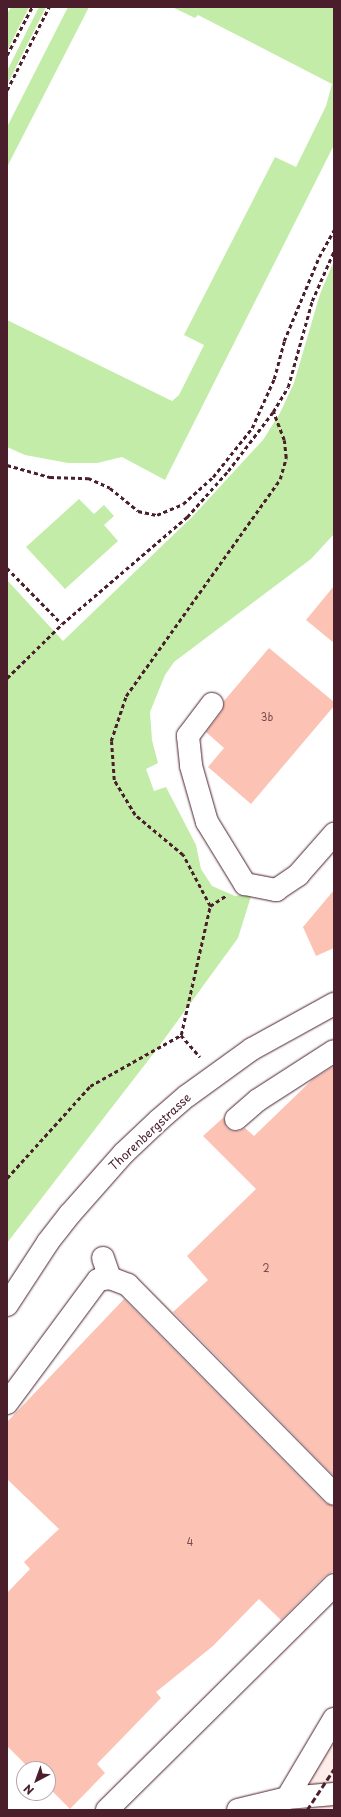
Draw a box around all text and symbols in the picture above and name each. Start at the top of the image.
house number: 3b [261,711,273,723]
street label: Thorenbergstrasse [106,1090,194,1174]
house number: 2 [262,1262,270,1274]
house number: 4 [187,1536,193,1548]
north arrow [16,1761,56,1801]
text: N [20,1780,37,1799]

